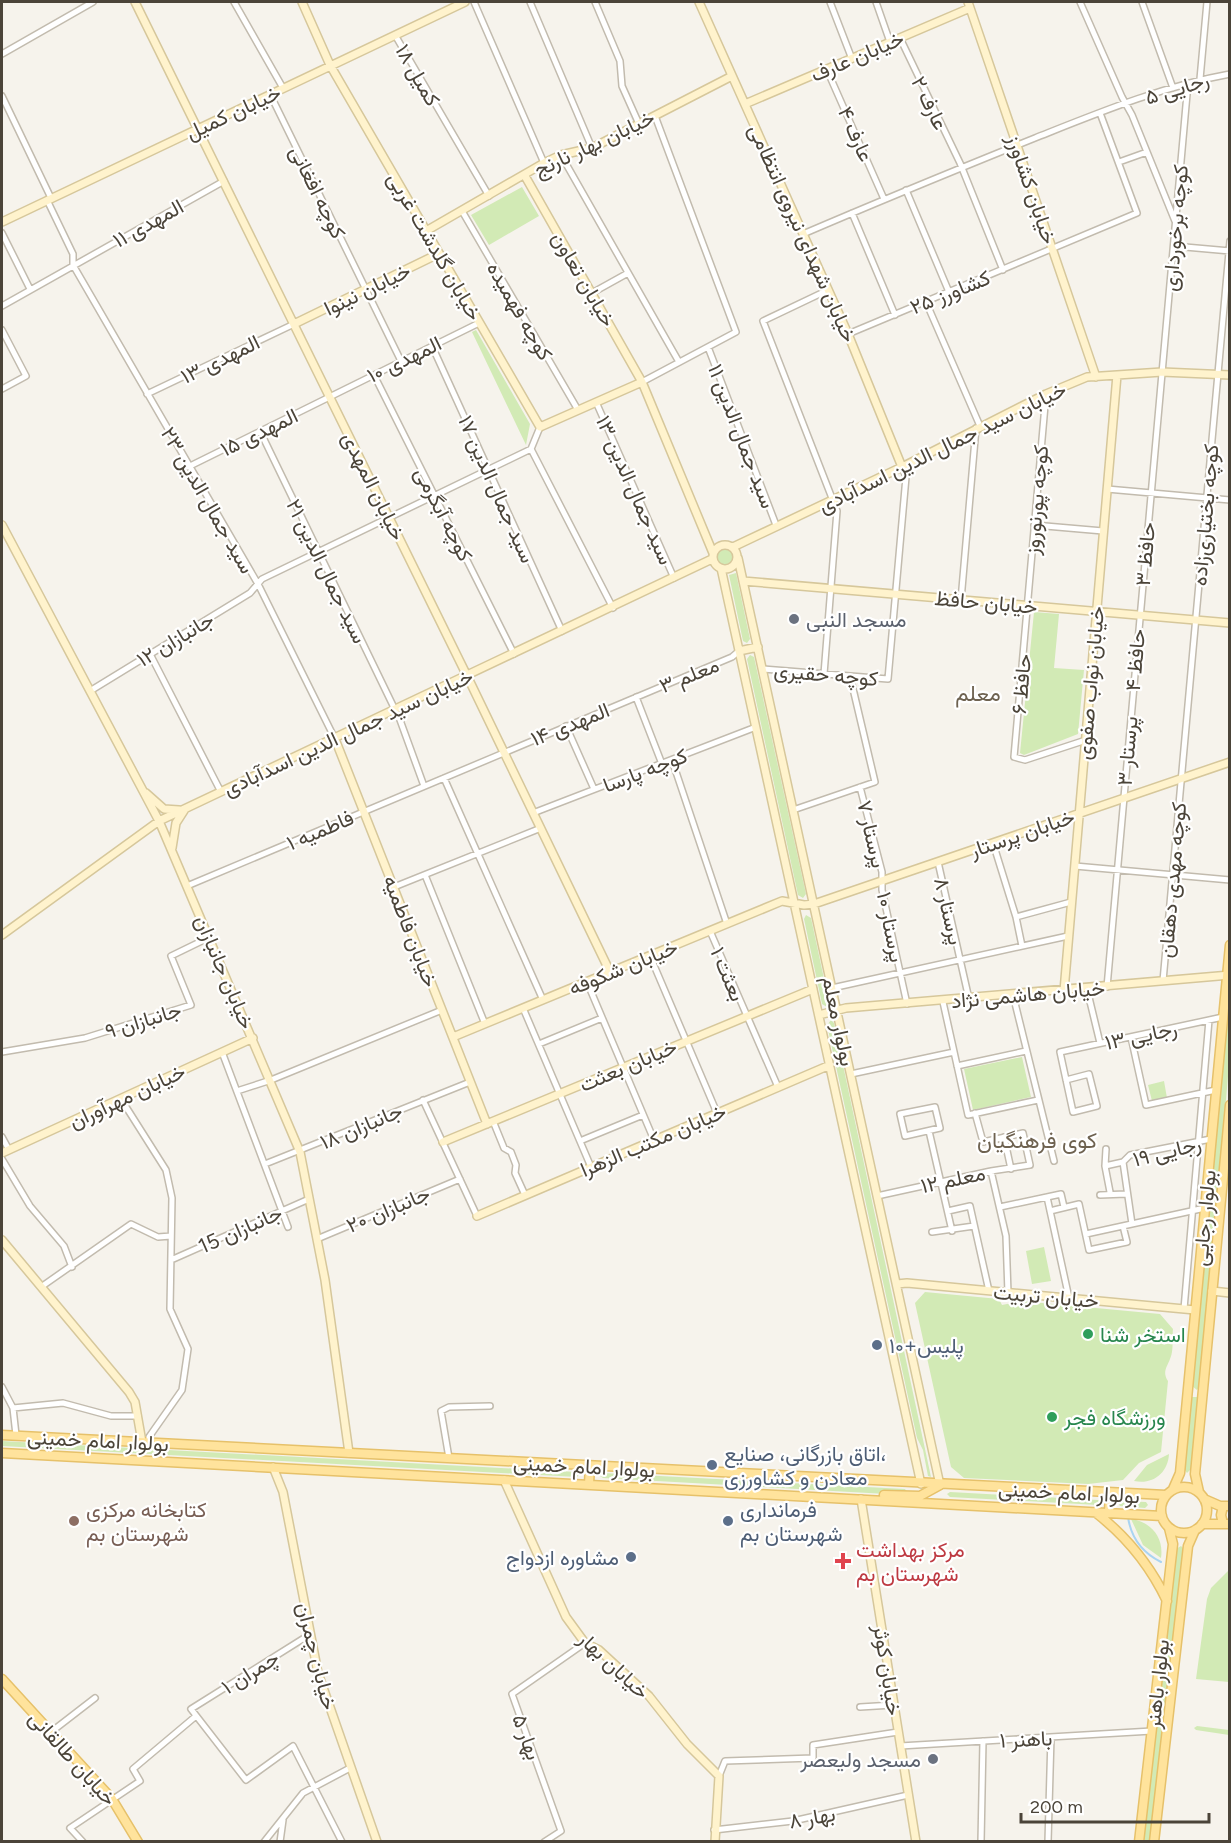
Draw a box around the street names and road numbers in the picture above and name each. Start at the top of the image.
street label: خیابان عارف [807,25,908,88]
street label: کمیل ۱۸ [390,40,446,110]
street label: رجایی ۵ [1142,66,1212,111]
street label: عارف ۲ [905,72,954,134]
street label: خیابان کمیل [181,79,285,145]
street label: عارف ۴ [832,103,879,166]
street label: خیابان بهار نارنج [530,104,659,184]
street label: خیابان شهدای نیروی انتظامی [743,120,862,346]
street label: خیابان کشاورز [1000,130,1062,247]
street label: کوچه افغانی [283,141,351,243]
street label: کوچه برخورداری [1157,163,1195,293]
street label: خیابان گلدشت غربی [382,167,488,325]
street label: المهدی ۱۱ [108,193,188,253]
street label: خیابان تعاون [546,227,621,332]
street label: خیابان نینوا [320,257,415,322]
street label: کوچه فهمیده [480,257,558,366]
street label: کشاورز ۲۵ [906,265,994,320]
street label: المهدی ۱۳ [177,329,264,390]
street label: المهدی ۱۰ [363,330,446,389]
street label: سید جمال الدین ۱۱ [703,360,781,512]
street label: خیابان سید جمال الدین اسدآبادی [814,376,1070,518]
street label: المهدی ۱۵ [216,403,302,462]
street label: سید جمال الدین ۱۷ [453,411,541,567]
street label: سید جمال الدین ۱۳ [591,412,679,568]
street label: سید جمال الدین ۲۳ [156,422,260,578]
street label: خیابان المهدی [336,428,411,545]
street label: کوچه بختیاری‌زاده [1186,443,1226,587]
street label: کوچه پورنوروز [1019,444,1055,557]
street label: کوچه آبگرمی [408,463,478,566]
street label: سید جمال الدین ۲۱ [281,495,373,647]
street label: حافظ ۳ [1130,521,1160,587]
street label: خیابان حافظ [933,585,1039,619]
street label: خیابان نواب صفوی [1071,605,1110,761]
street label: جانبازان ۱۲ [132,606,219,673]
street label: حافظ ۴ [1120,628,1150,692]
street label: معلم ۳ [655,652,723,700]
street label: حافظ ۶ [1006,653,1036,715]
street label: کوچه حقیری [773,657,879,693]
street label: خیابان سید جمال الدین اسدآبادی [219,663,477,801]
street label: المهدی ۱۴ [527,697,613,752]
street label: پرستار ۳ [1111,715,1144,787]
street label: کوچه پارسا [599,742,691,799]
street label: پرستار ۷ [850,798,892,871]
street label: کوچه مهدی دهقان [1153,801,1193,959]
street label: خیابان پرستار [965,803,1078,865]
street label: فاطمیه ۱ [283,805,357,855]
street label: خیابان فاطمیه [378,872,444,990]
street label: پرستار ۸ [927,875,969,948]
street label: پرستار ۱۰ [870,890,910,965]
street label: خیابان جانبازان [189,911,260,1033]
street label: خیابان شکوفه [565,934,682,1001]
street label: بعثت ۱ [705,943,751,1005]
street label: بولوار معلم [815,974,861,1069]
street label: خیابان هاشمی نژاد [950,975,1106,1014]
street label: جانبازان ۹ [102,997,184,1044]
street label: رجایی ۱۳ [1103,1015,1180,1056]
street label: خیابان بعثت [575,1033,681,1097]
street label: خیابان مهرآوران [65,1058,190,1135]
street label: جانبازان ۱۸ [316,1098,406,1155]
street label: خیابان مکتب الزهرا [576,1098,730,1183]
street label: رجایی ۱۹ [1130,1130,1204,1173]
street label: معلم ۱۲ [918,1160,988,1200]
street label: بولوار رجایی [1187,1169,1222,1267]
street label: جانبازان ۲۰ [343,1180,434,1239]
street label: جانبازان 15 [194,1199,286,1259]
street label: خیابان تربیت [992,1279,1100,1314]
street label: بولوار امام خمینی [26,1424,169,1458]
street label: بولوار امام خمینی [512,1450,655,1484]
street label: بولوار امام خمینی [997,1476,1140,1510]
street label: خیابان چمران [290,1600,342,1713]
street label: خیابان کوثر [867,1622,908,1717]
street label: خیابان بهار [572,1625,655,1705]
street label: بولوار باهنر [1140,1638,1175,1731]
street label: چمران ۱ [217,1645,284,1701]
street label: خیابان طالقانی [24,1705,122,1811]
street label: بهار ۵ [506,1711,547,1764]
street label: باهنر ۱ [999,1725,1053,1754]
street label: بهار ۸ [787,1801,837,1834]

